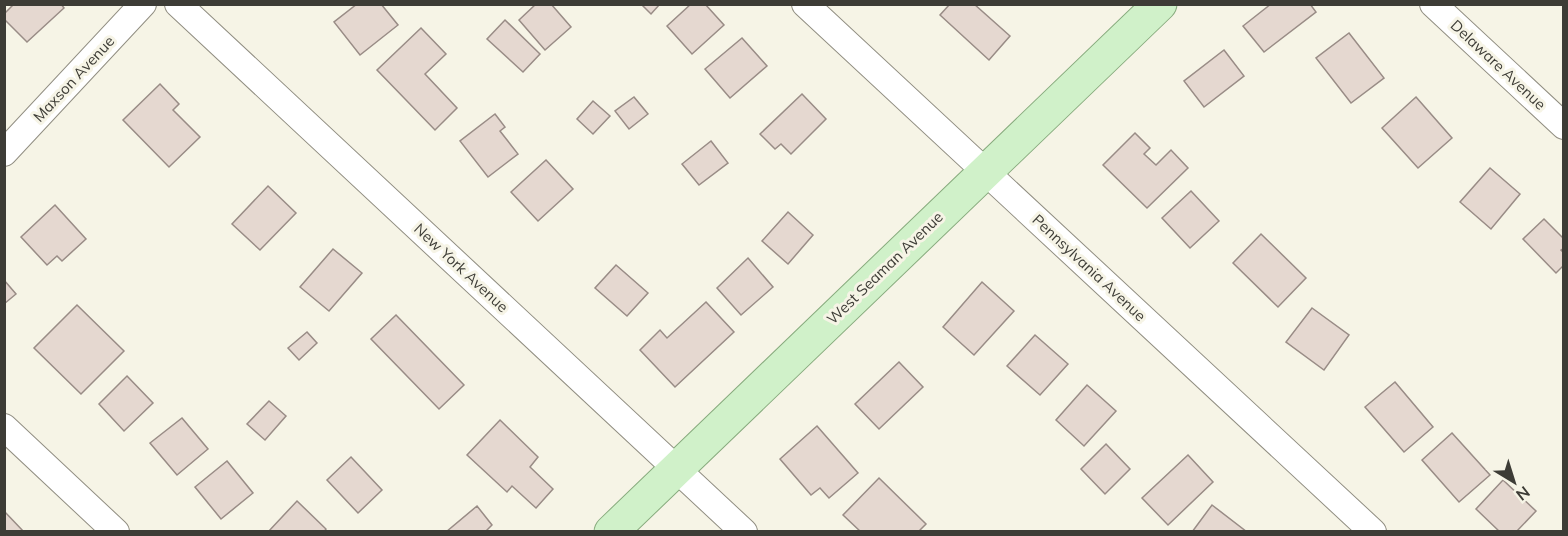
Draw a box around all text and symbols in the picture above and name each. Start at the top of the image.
street label: Delaware Avenue [1447,16,1550,114]
street label: Maxson Avenue [29,32,118,126]
street label: West Seaman Avenue [823,207,947,328]
street label: Pennsylvania Avenue [1029,210,1150,325]
street label: New York Avenue [410,219,512,316]
north arrow [1484,452,1544,512]
text: N [1512,482,1534,505]

